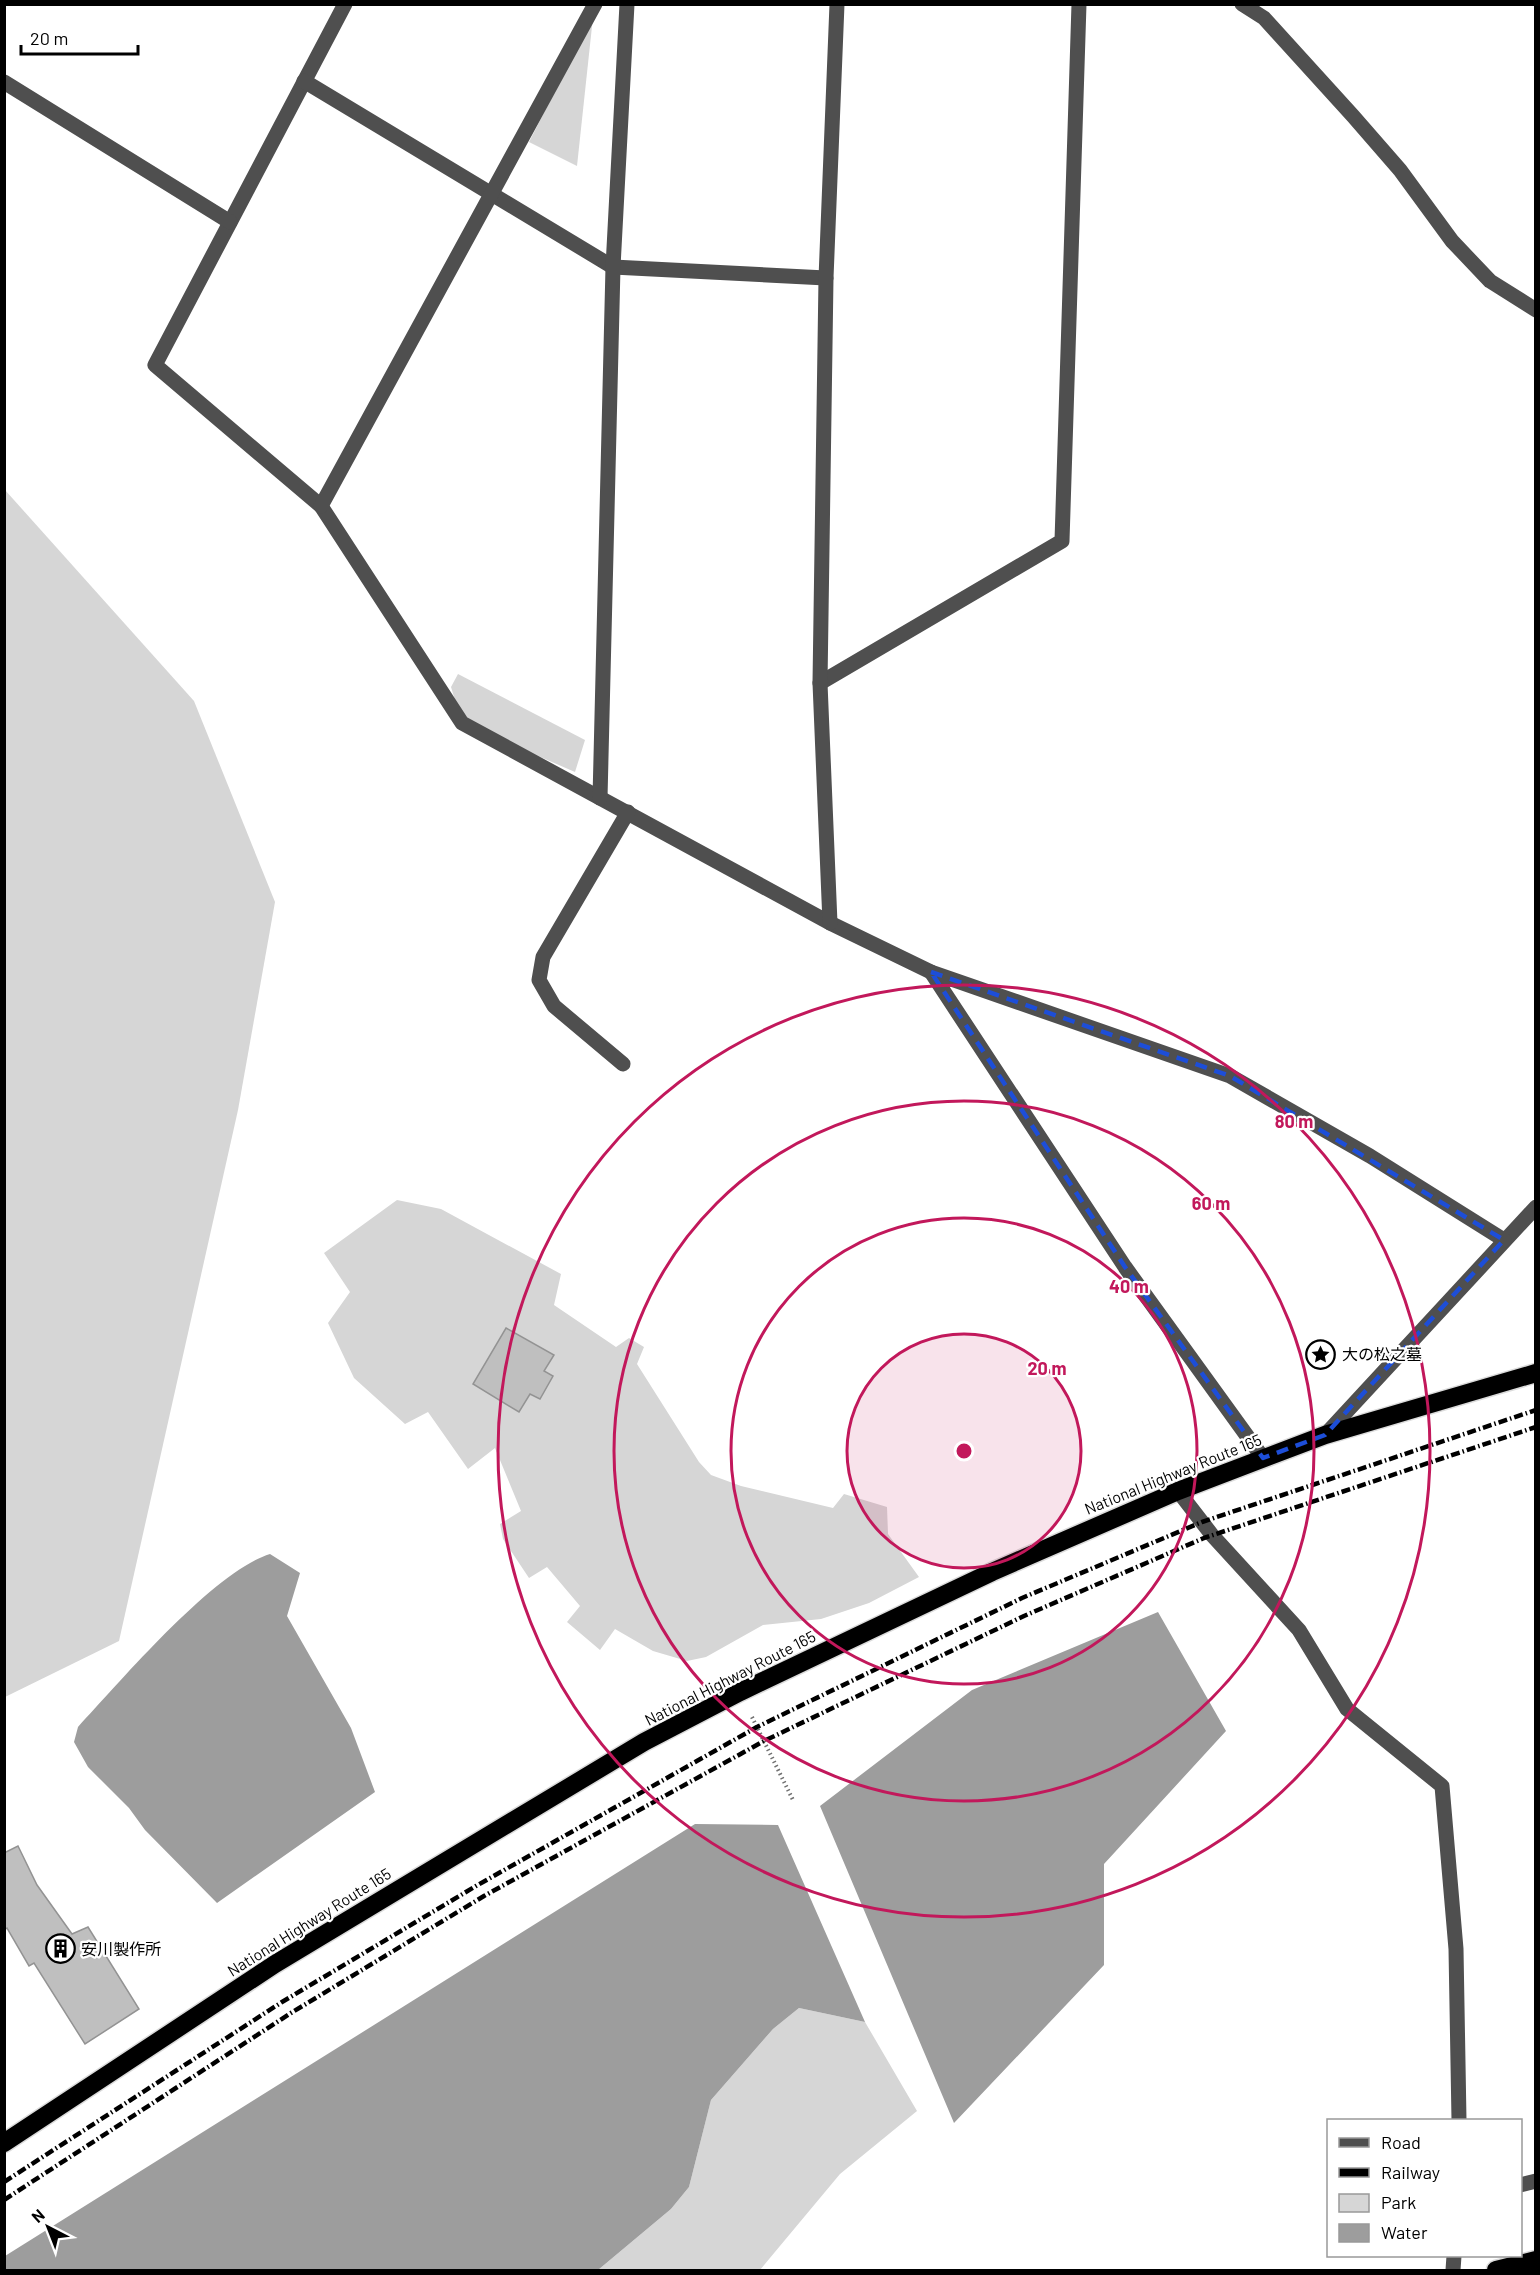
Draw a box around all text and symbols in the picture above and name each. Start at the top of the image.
scale bar [21,18,138,56]
text: 20 m [30,27,68,49]
text: 80 m [1275,1110,1313,1132]
text: 60 m [1192,1192,1230,1214]
text: 40 m [1109,1275,1149,1297]
place icon: 大の松之墓 [1305,1338,1337,1370]
place label: 大の松之墓 [1342,1344,1422,1363]
text: 20 m [1028,1357,1066,1379]
street label: National Highway Route 165 [1082,1429,1264,1518]
centre of rings [954,1441,974,1461]
street label: National Highway Route 165 [641,1626,818,1729]
street label: National Highway Route 165 [223,1863,394,1980]
building icon: 安川製作所 [44,1933,76,1965]
place label: 安川製作所 [81,1939,161,1958]
legend [1327,2119,1522,2257]
text: Road [1381,2131,1421,2153]
text: Railway [1381,2161,1440,2183]
text: Park [1381,2191,1416,2213]
north arrow [18,2197,78,2257]
text: N [27,2205,48,2226]
text: Water [1381,2221,1428,2243]

